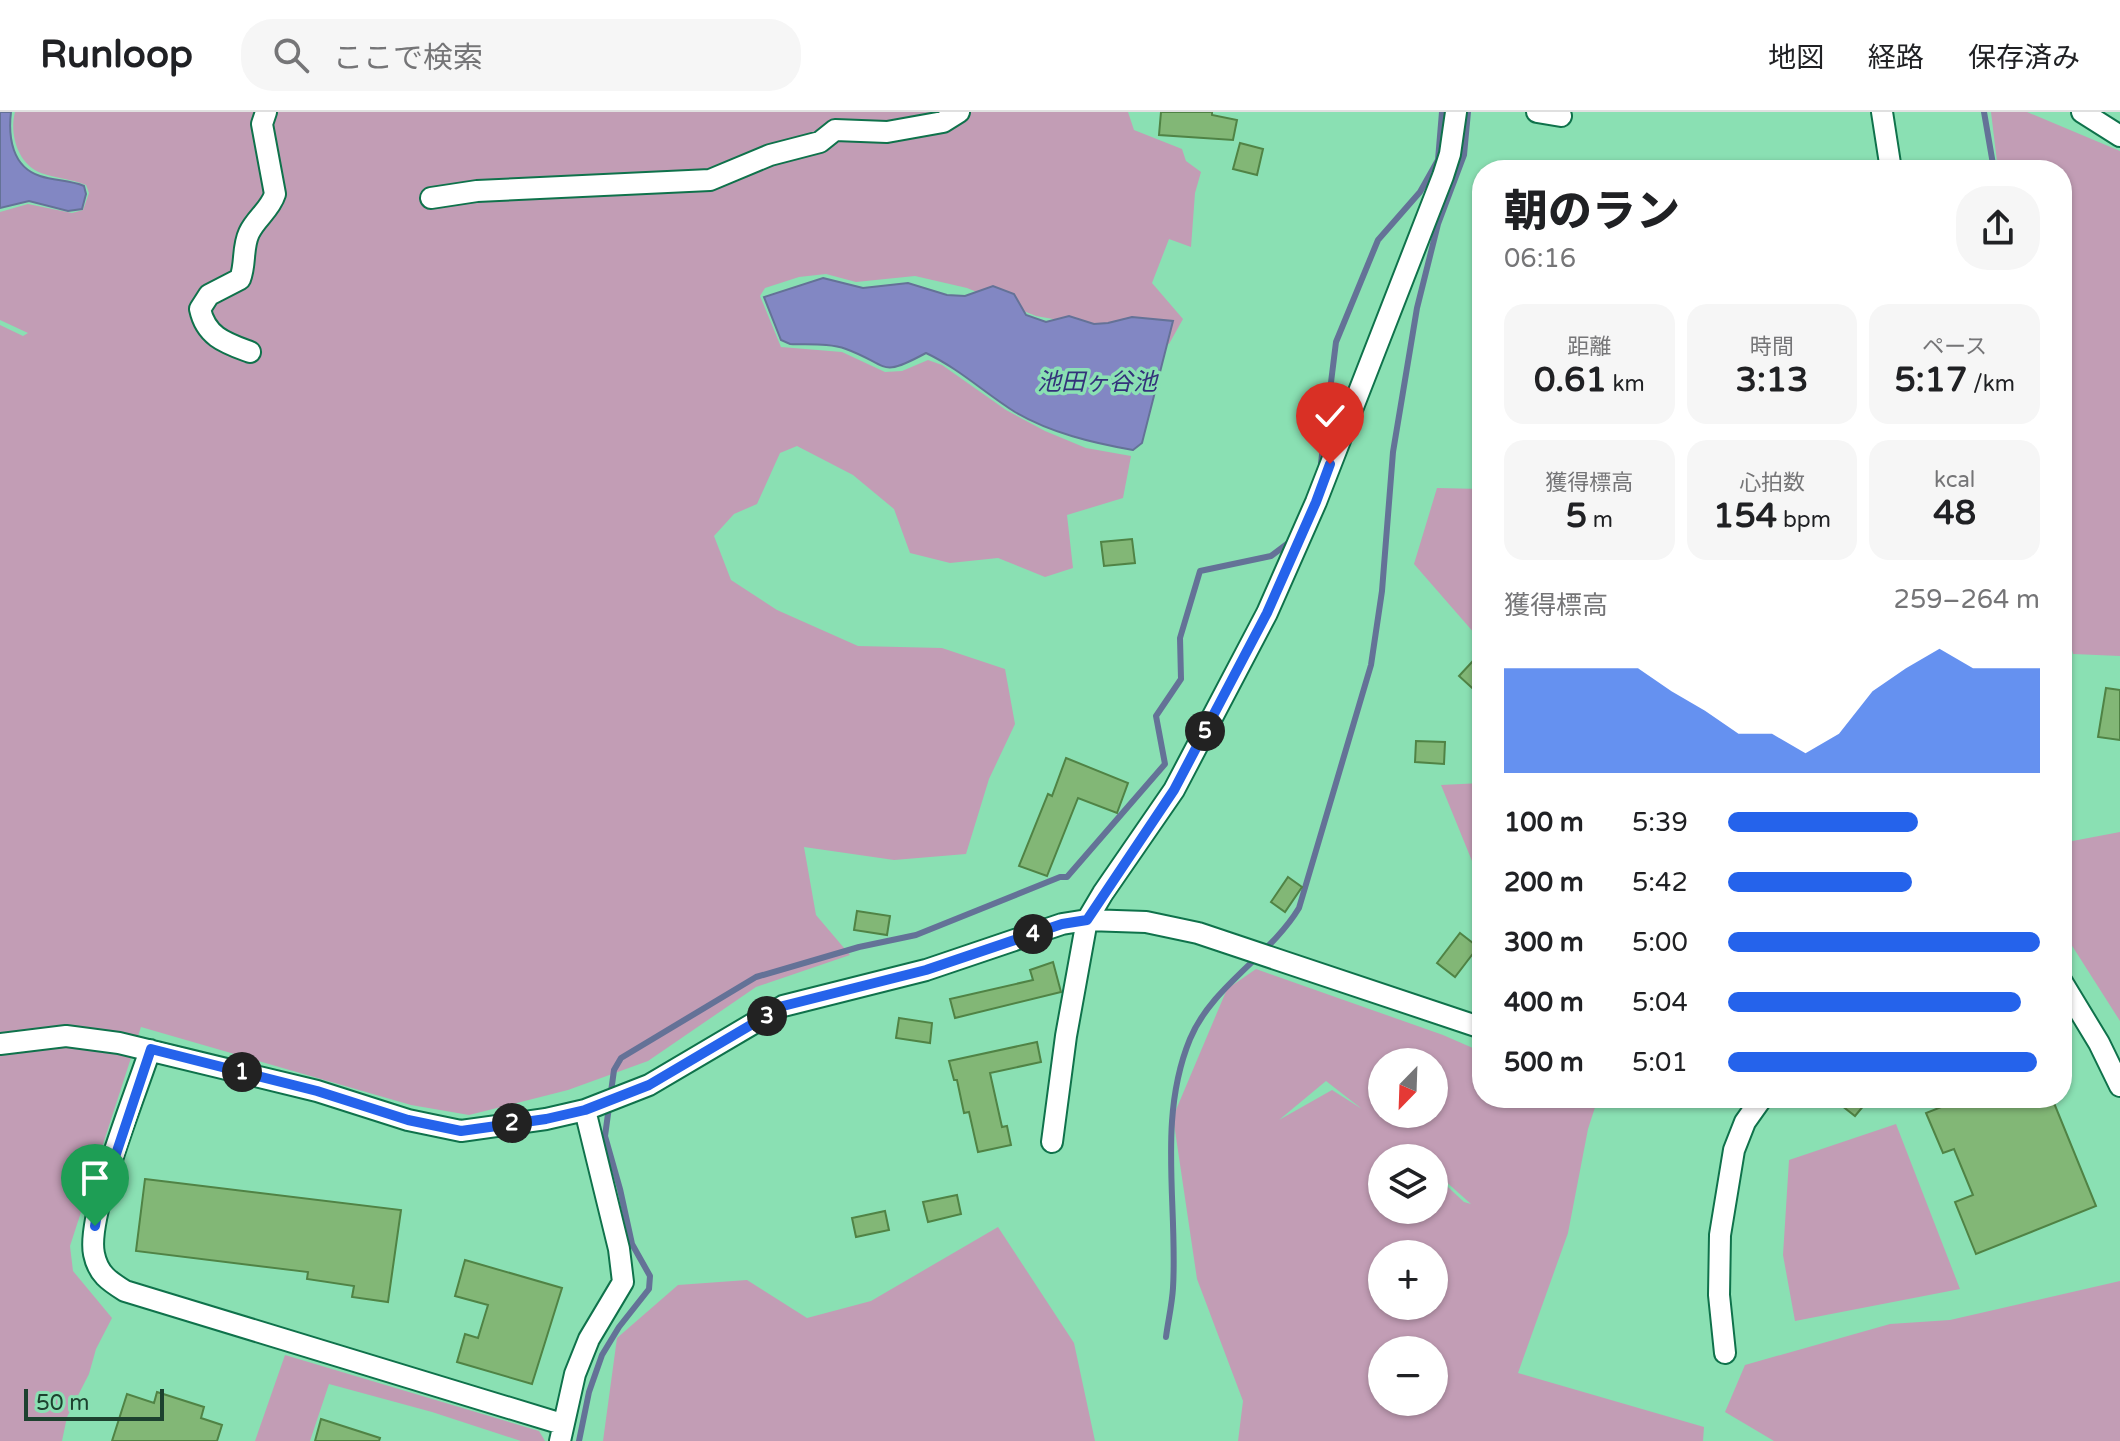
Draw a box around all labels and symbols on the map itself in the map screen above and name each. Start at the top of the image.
water label: 池田ヶ谷池 [1037,368,1159,397]
pin [1296,382,1364,464]
pin: 5 [1185,711,1225,751]
pin: 4 [1013,914,1053,954]
pin: 3 [747,996,787,1036]
north arrow [1368,1048,1448,1128]
pin: 1 [222,1052,262,1092]
pin: 2 [492,1103,532,1143]
pin [61,1144,129,1226]
scale bar [24,1385,164,1421]

